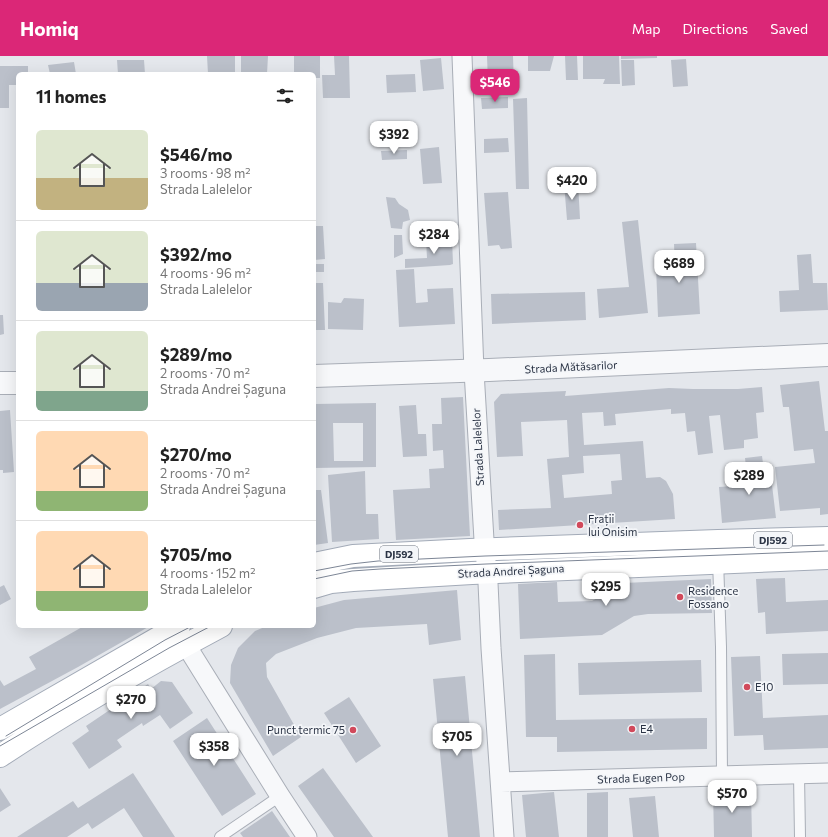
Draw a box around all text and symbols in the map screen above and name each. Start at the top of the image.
text: Homiq [20,17,79,40]
text: Map [632,20,661,37]
text: Directions [683,20,748,37]
text: Saved [770,20,808,37]
pin: $546 [471,69,519,103]
text: $546 [479,74,511,90]
icon: filters [274,85,296,107]
text: 11 homes [36,86,106,107]
pin: $392 [370,121,418,155]
text: $392 [379,126,409,142]
text: $546/mo [160,144,232,165]
icon: home [68,146,116,194]
text: 3 rooms · 98 m² [160,165,251,181]
pin: $420 [548,167,596,201]
text: $420 [556,172,588,188]
text: Strada Lalelelor [160,181,252,197]
pin: $284 [410,221,458,255]
text: $284 [419,226,449,242]
text: $392/mo [160,244,232,265]
icon: home [68,247,116,295]
pin: $689 [655,250,703,284]
text: $689 [663,255,695,271]
text: 4 rooms · 96 m² [160,265,251,281]
text: Strada Lalelelor [160,281,252,297]
text: $289/mo [160,344,232,365]
icon: home [68,347,116,395]
street label: Strada Mătăsarilor [524,358,618,375]
text: 2 rooms · 70 m² [160,365,250,381]
text: Strada Andrei Șaguna [160,381,286,397]
street label: Strada Lalelelor [469,407,486,486]
text: $270/mo [160,444,232,465]
icon: home [68,447,116,495]
pin: $289 [725,462,773,496]
text: 2 rooms · 70 m² [160,465,250,481]
text: $289 [734,467,764,483]
text: Strada Andrei Șaguna [160,481,286,497]
place label: Frații lui Onisim [588,512,637,538]
marker: Frații lui Onisim [575,520,585,530]
road number: DJ592 [754,532,792,548]
text: $705/mo [160,544,232,565]
road number: DJ592 [380,546,418,562]
icon: home [68,547,116,595]
street label: Strada Andrei Șaguna [457,561,565,581]
text: 4 rooms · 152 m² [160,565,255,581]
pin: $295 [582,573,630,607]
text: $295 [591,578,621,594]
text: Strada Lalelelor [160,581,252,597]
place label: Residence Fossano [688,584,739,610]
marker: Residence Fossano [675,592,685,602]
place label: E10 [755,680,773,693]
marker: E10 [742,682,752,692]
pin: $270 [107,686,155,720]
text: $270 [116,691,146,707]
place label: E4 [640,722,653,735]
place label: Punct termic 75 [267,723,345,736]
pin: $705 [433,723,481,757]
marker: E4 [627,724,637,734]
marker: Punct termic 75 [348,725,358,735]
text: $705 [442,728,472,744]
pin: $358 [190,733,238,767]
text: $358 [199,738,229,754]
street label: Strada Eugen Pop [597,769,685,786]
pin: $570 [708,780,756,814]
text: $570 [717,785,747,801]

